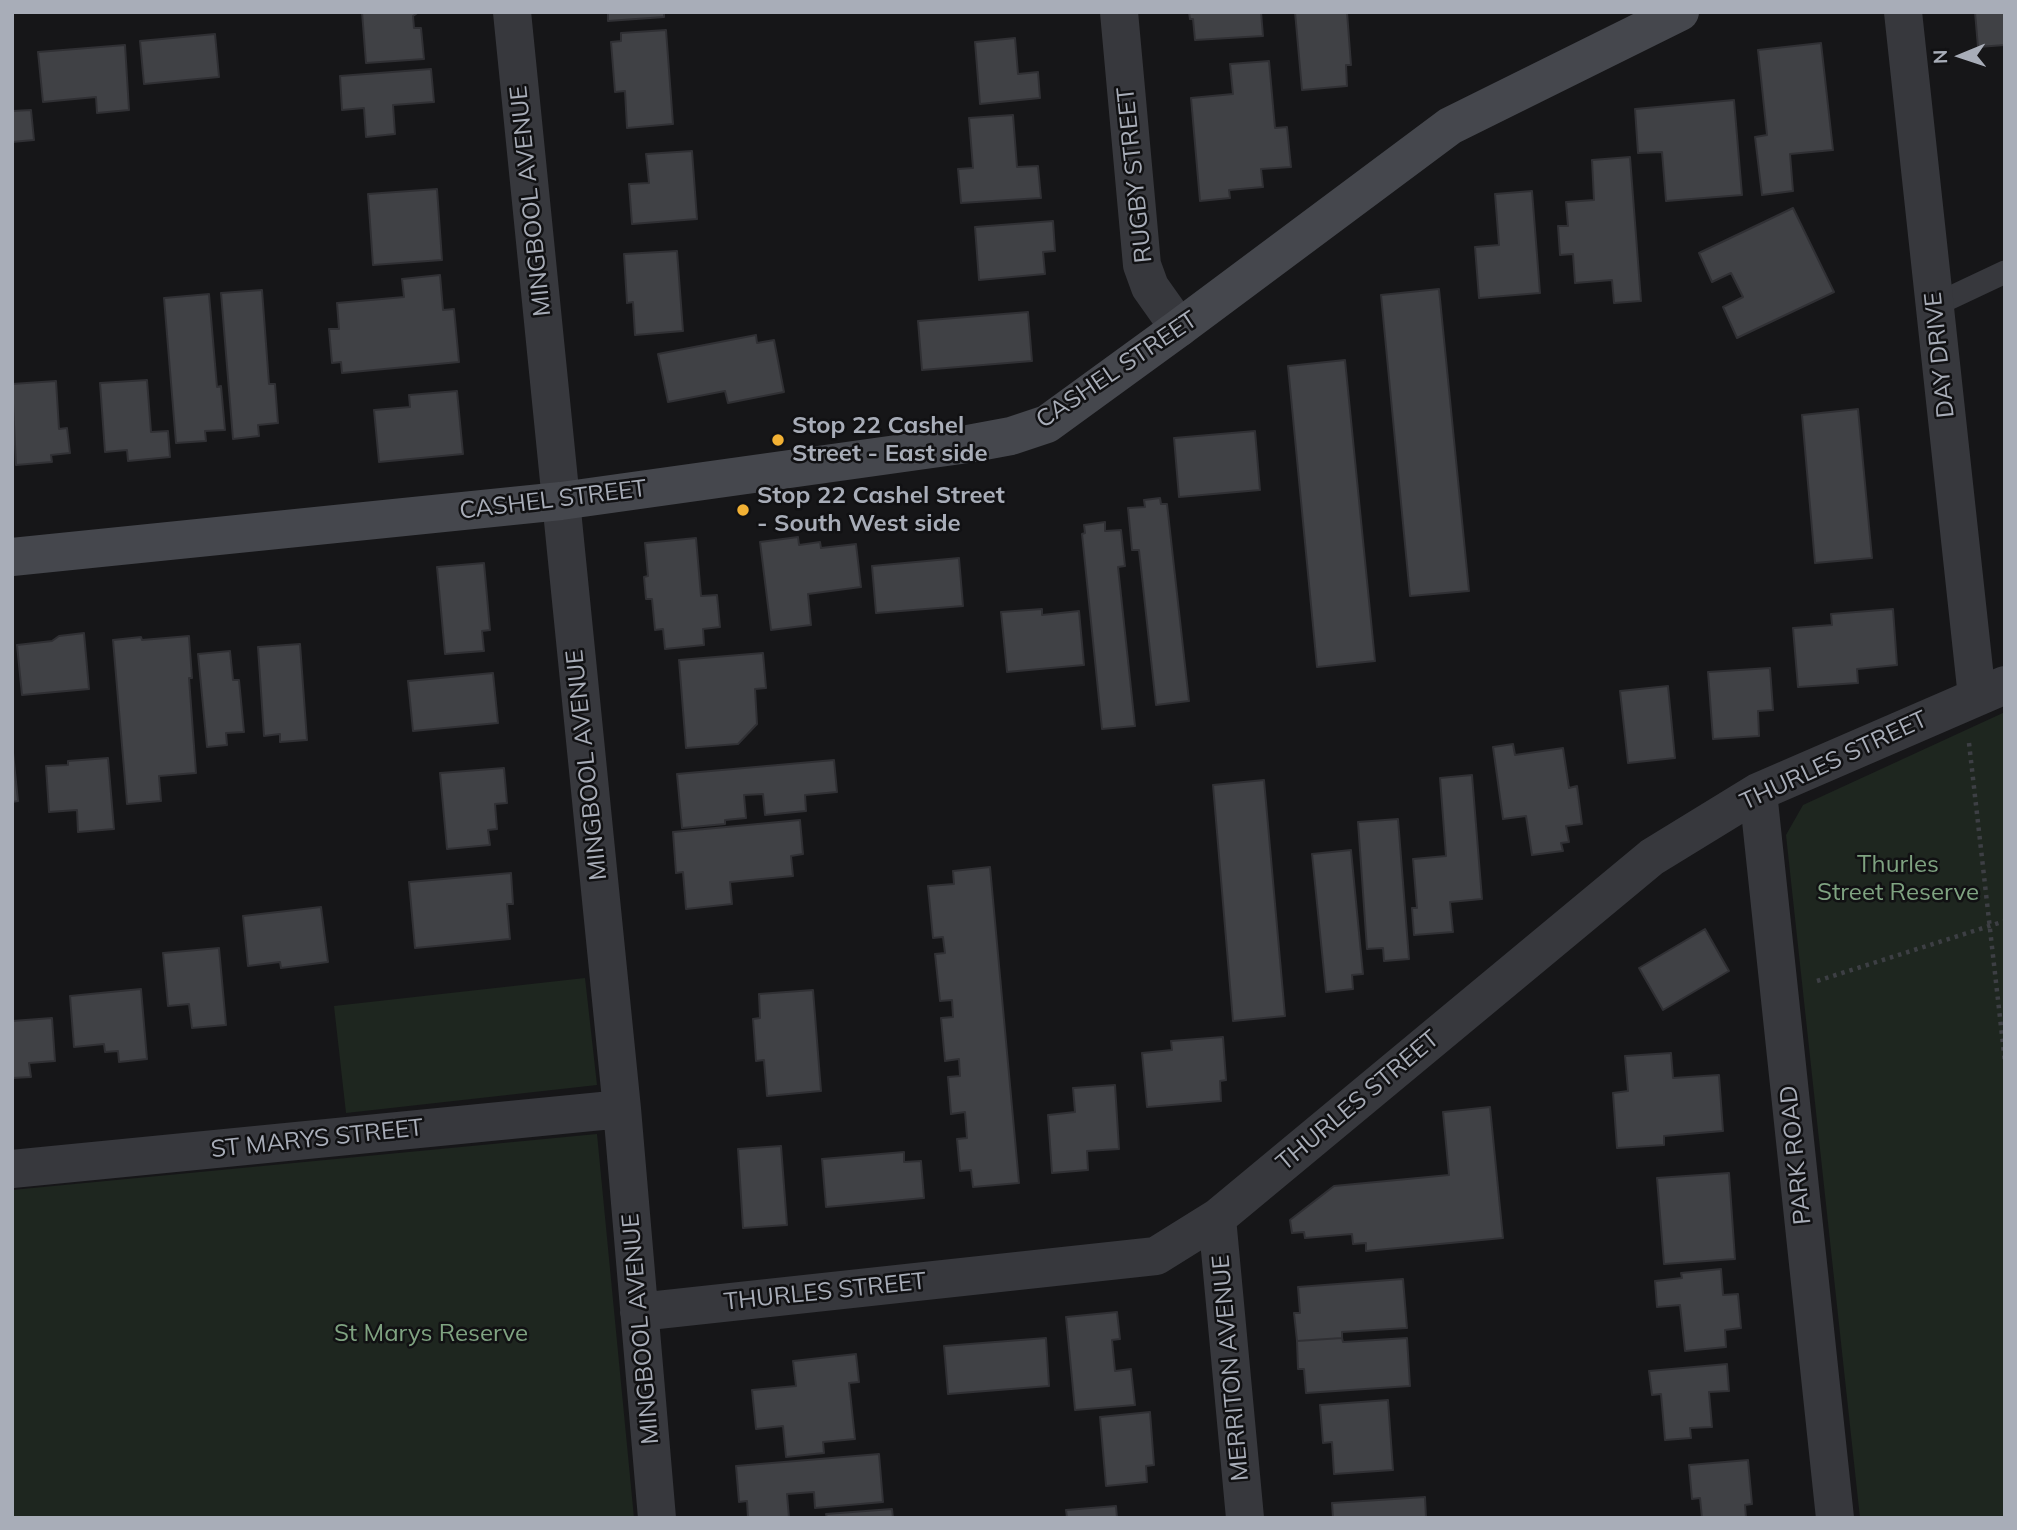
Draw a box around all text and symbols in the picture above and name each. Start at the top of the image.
north arrow [1926,21,1996,91]
text: N [1928,49,1952,64]
street label: MINGBOOL AVENUE [505,84,557,318]
street label: RUGBY STREET [1111,86,1159,264]
street label: DAY DRIVE [1919,291,1961,419]
street label: CASHEL STREET [1031,305,1203,435]
place label: Stop 22 Cashel Street - East side [792,412,988,468]
marker: Stop 22 Cashel Street - East side [770,432,786,448]
street label: CASHEL STREET [458,474,648,526]
place label: Stop 22 Cashel Street - South West side [757,482,1005,538]
marker: Stop 22 Cashel Street - South West side [735,502,751,518]
street label: MINGBOOL AVENUE [561,648,613,882]
street label: THURLES STREET [1736,705,1932,817]
park label: Thurles Street Reserve [1817,851,1979,907]
street label: THURLES STREET [1271,1025,1445,1177]
street label: PARK ROAD [1774,1084,1818,1226]
street label: ST MARYS STREET [209,1114,425,1164]
street label: MINGBOOL AVENUE [617,1212,665,1446]
street label: MERRITON AVENUE [1207,1254,1255,1482]
street label: THURLES STREET [722,1267,928,1317]
park label: St Marys Reserve [334,1320,528,1348]

